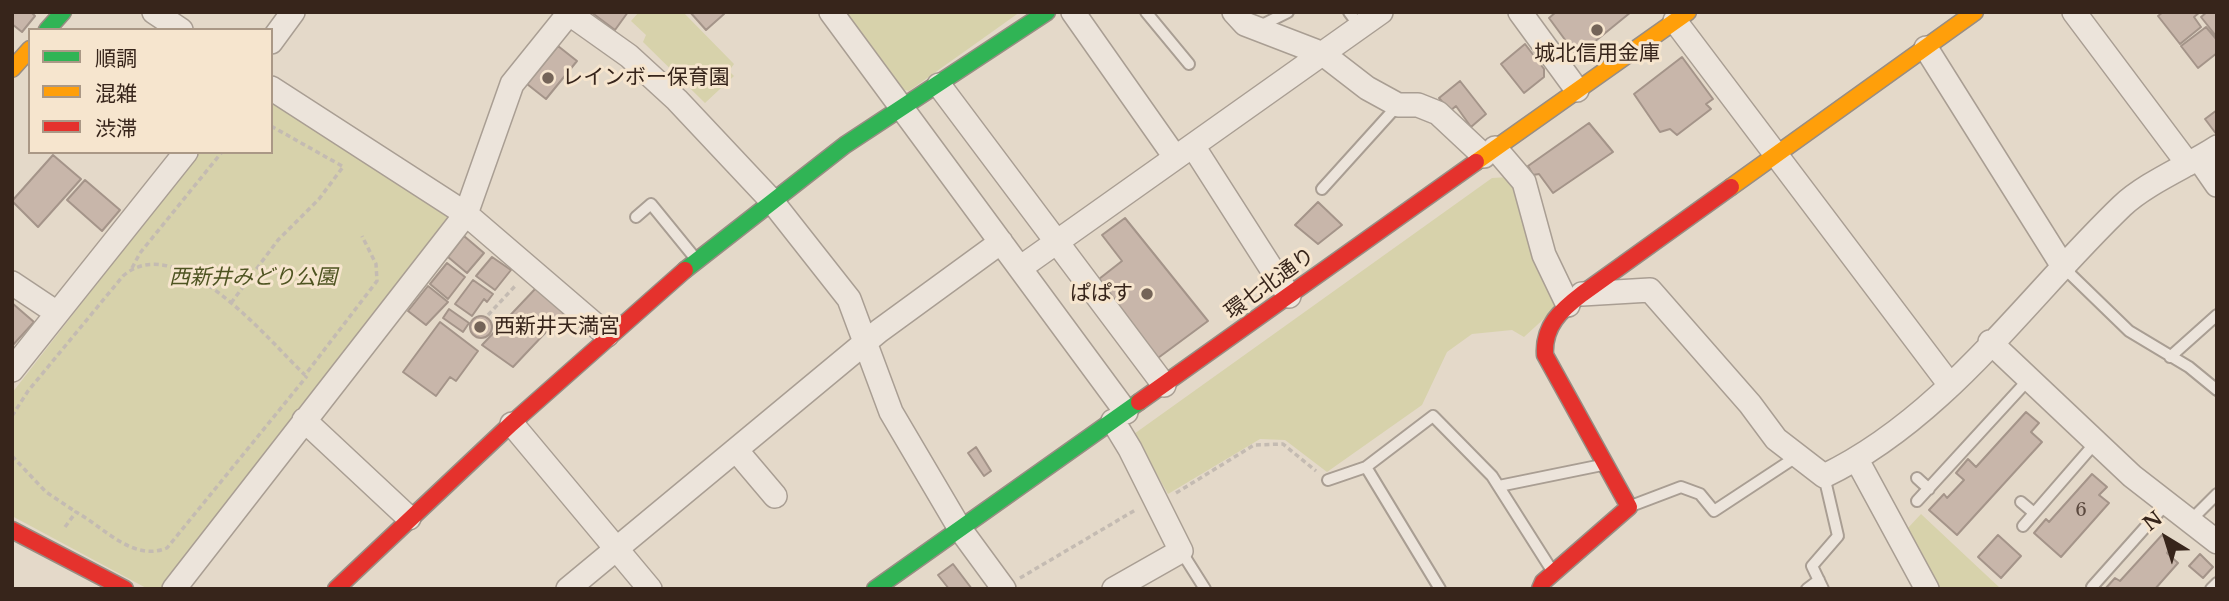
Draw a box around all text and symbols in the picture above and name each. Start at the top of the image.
marker: 城北信用金庫 [1589,22,1605,38]
legend [28,28,273,154]
place label: 城北信用金庫 [1534,41,1660,67]
text: 順調 [95,46,137,72]
place label: レインボー保育園 [562,65,730,91]
marker: レインボー保育園 [540,70,556,86]
text: 混雑 [95,81,137,107]
text: 渋滞 [95,116,137,142]
street label: 環七北通り [1220,243,1320,325]
park label: 西新井みどり公園 [169,265,337,291]
place label: ぱぱす [1070,281,1133,307]
marker: ぱぱす [1139,286,1155,302]
place label: 西新井天満宮 [494,314,620,340]
marker: 西新井天満宮 [472,319,488,335]
house number: 6 [2075,500,2087,522]
north arrow [2131,503,2201,573]
text: N [2139,506,2167,536]

